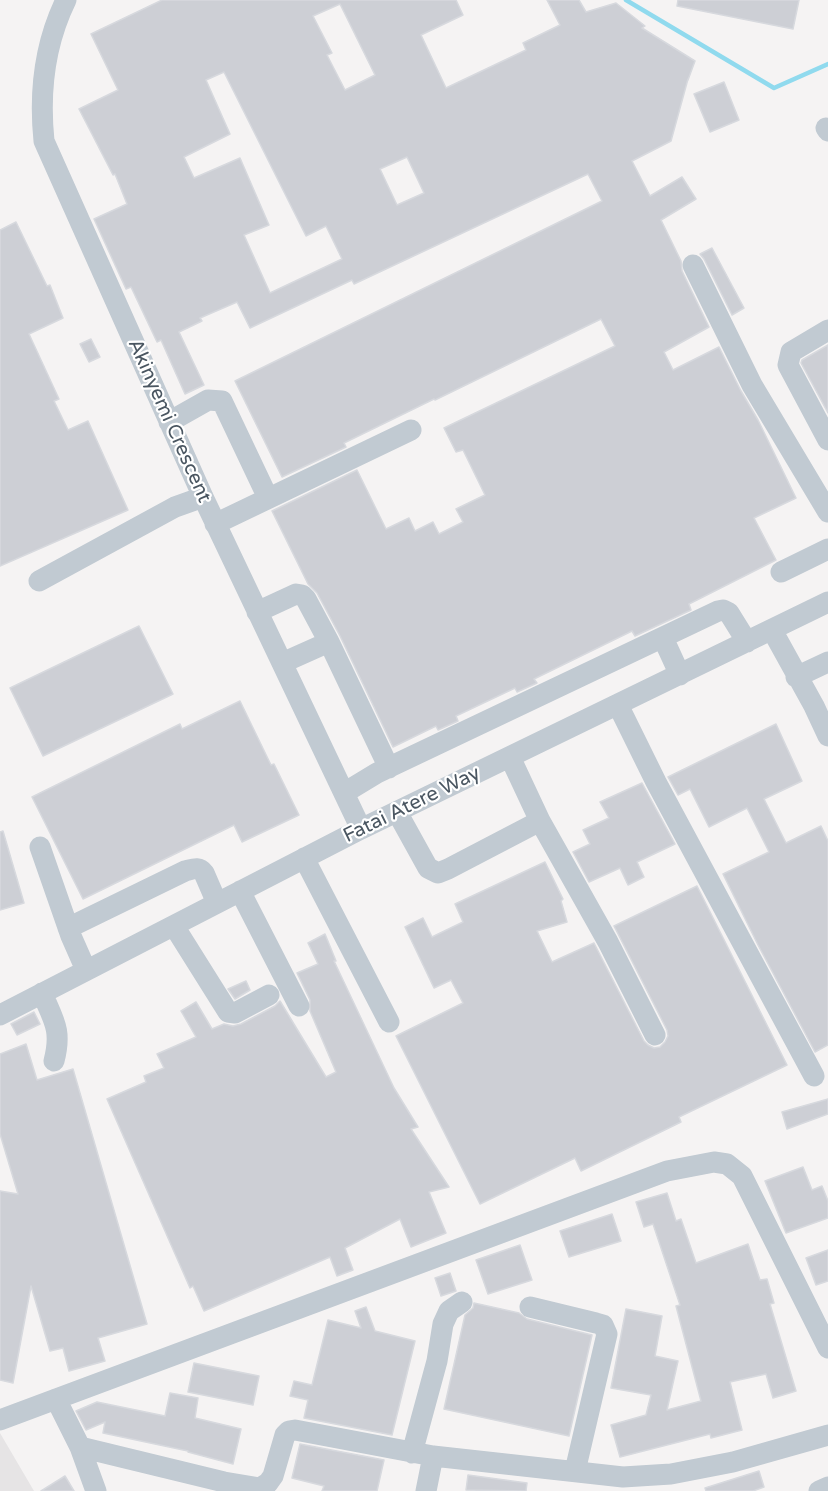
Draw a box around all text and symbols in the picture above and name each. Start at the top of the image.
street label: Akinyemi Crescent [122,335,216,507]
street label: Fatai Atere Way [340,762,484,848]

